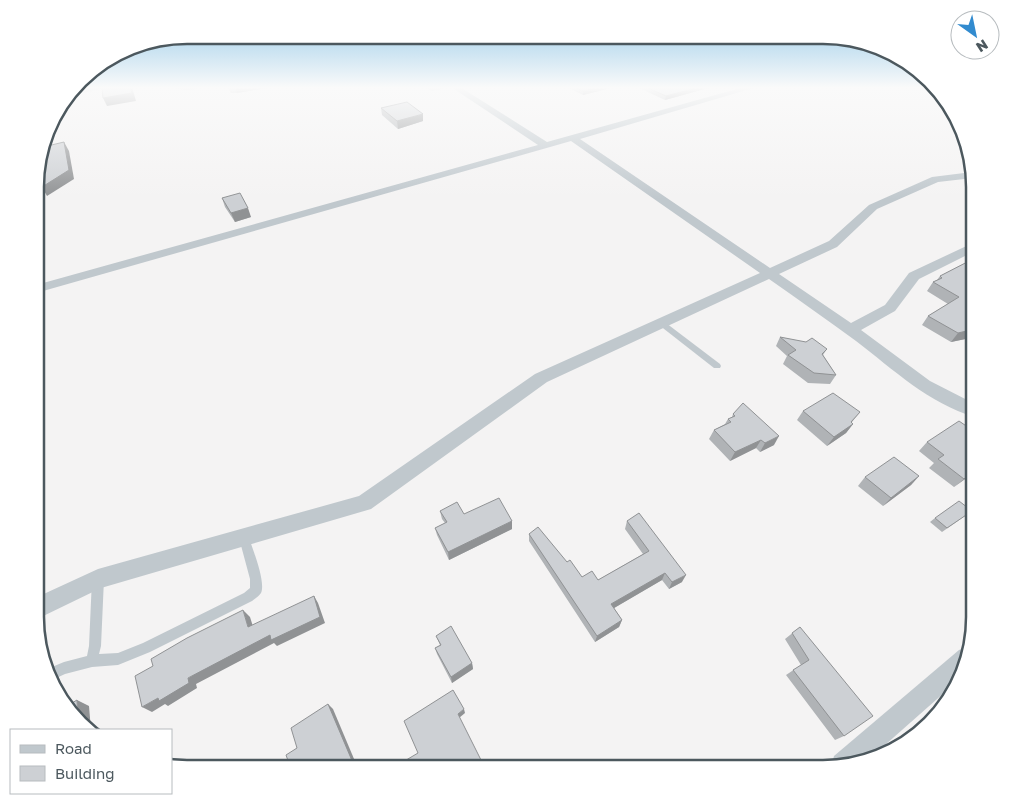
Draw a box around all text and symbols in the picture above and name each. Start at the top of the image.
north arrow [950,10,1000,60]
text: N [973,36,991,56]
legend [10,729,172,794]
text: Road [55,739,92,757]
text: Building [55,764,115,782]

